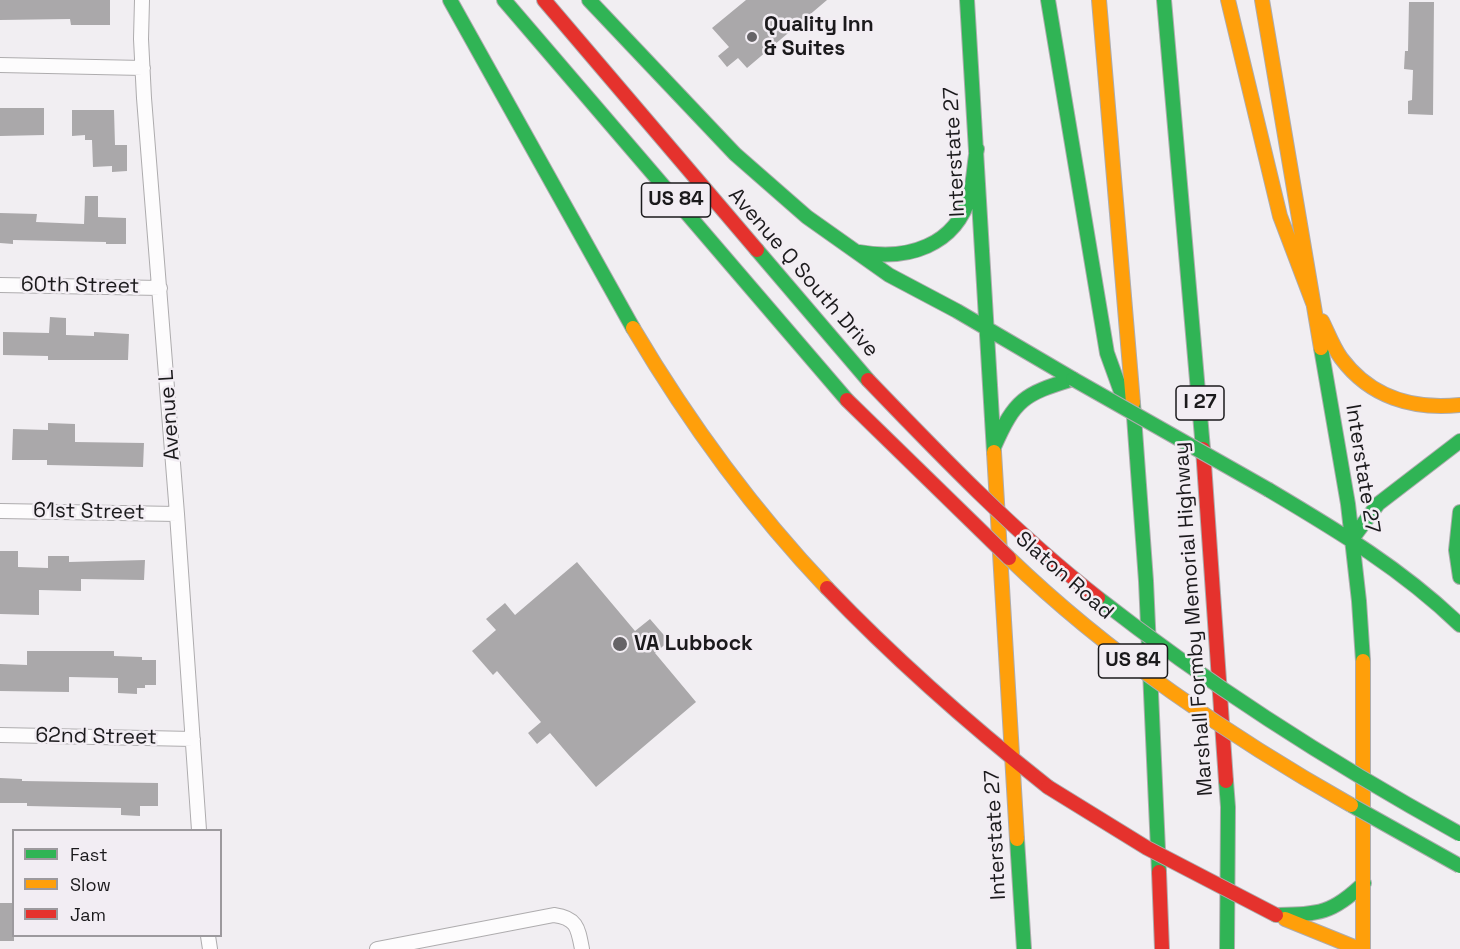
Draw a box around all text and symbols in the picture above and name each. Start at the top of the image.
place label: Quality Inn & Suites [764,12,874,62]
marker: Quality Inn & Suites [745,30,759,44]
street label: Interstate 27 [939,86,971,218]
road number: US 84 [642,183,710,217]
street label: Avenue Q South Drive [723,183,883,363]
street label: 60th Street [21,272,139,300]
street label: Avenue L [154,369,186,461]
road number: I 27 [1176,386,1224,420]
street label: Interstate 27 [1339,403,1385,535]
street label: Marshall Formby Memorial Highway [1169,441,1219,797]
street label: 61st Street [33,498,145,526]
street label: Slaton Road [1010,527,1118,625]
place label: VA Lubbock [634,631,753,657]
marker: VA Lubbock [611,635,629,653]
road number: US 84 [1098,644,1168,678]
street label: 62nd Street [35,723,157,751]
street label: Interstate 27 [980,769,1012,901]
legend [12,829,222,937]
text: Fast [70,843,107,866]
text: Slow [70,873,111,896]
text: Jam [70,903,106,926]

